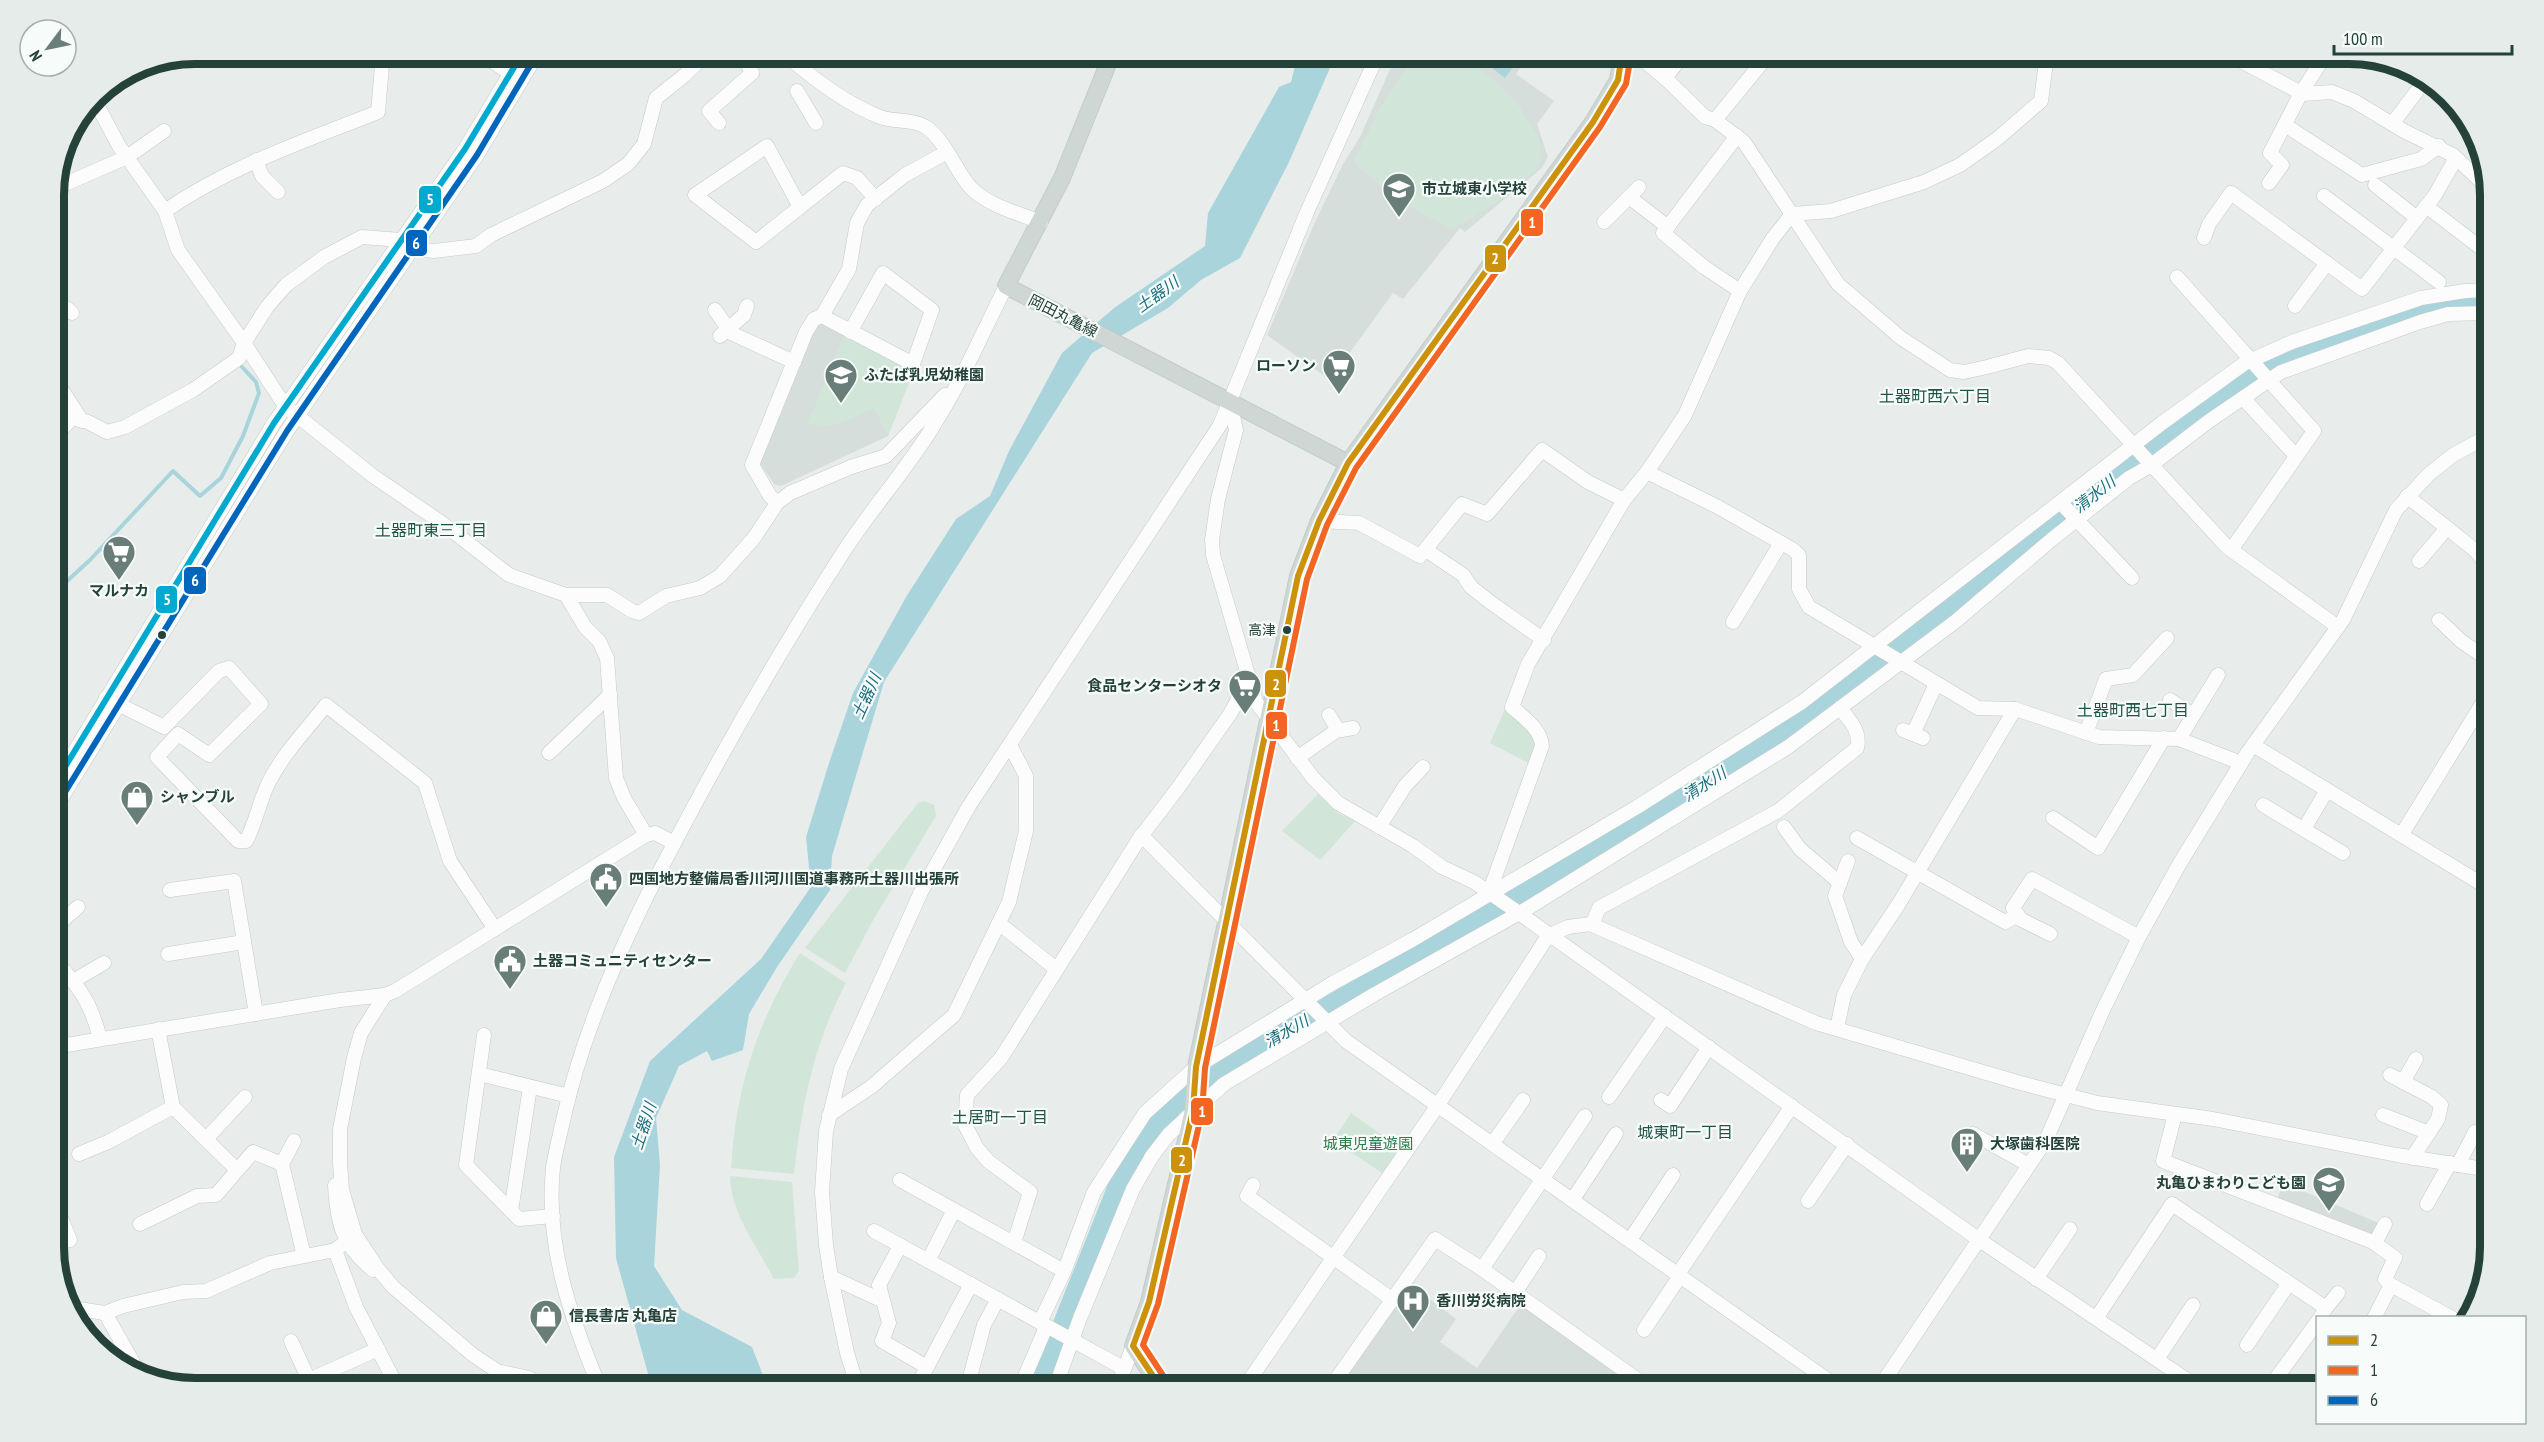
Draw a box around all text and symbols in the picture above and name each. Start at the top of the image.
north arrow [18,18,78,78]
scale bar [2334,18,2512,56]
text: 100 m [2343,27,2383,50]
text: N [25,47,46,65]
school or university icon: 市立城東小学校 [1381,171,1417,218]
place label: 市立城東小学校 [1422,179,1527,198]
line badge: 5 [418,185,442,214]
text: 5 [426,189,434,209]
line badge: 1 [1520,208,1544,237]
text: 1 [1528,212,1536,232]
line badge: 6 [405,229,428,257]
text: 6 [412,233,420,253]
line badge: 2 [1484,244,1507,273]
text: 2 [1491,248,1499,268]
water label: 土器川 [1132,271,1184,316]
street label: 岡田丸亀線 [1025,290,1101,341]
supermarket icon: ローソン [1321,348,1357,395]
place label: ローソン [1256,356,1316,375]
school or university icon: ふたば乳児幼稚園 [823,357,859,404]
place label: ふたば乳児幼稚園 [864,365,984,384]
district label: 土器町西六丁目 [1879,386,1991,406]
water label: 清水川 [2069,470,2121,517]
district label: 土器町東三丁目 [375,520,487,540]
supermarket icon: マルナカ [101,534,137,581]
line badge: 6 [183,566,207,595]
text: 6 [191,570,199,590]
place label: マルナカ [89,581,149,600]
line badge: 5 [155,585,178,614]
text: 5 [163,589,171,609]
place label: 高津 [1248,621,1276,639]
marker: 高津 [1281,624,1293,636]
unlabelled marker [156,629,168,641]
water label: 土器川 [847,668,886,722]
supermarket icon: 食品センターシオタ [1227,668,1263,715]
line badge: 2 [1264,669,1287,698]
text: 2 [1272,674,1280,694]
place label: 食品センターシオタ [1087,676,1222,695]
district label: 土器町西七丁目 [2077,700,2189,720]
line badge: 1 [1265,711,1288,740]
text: 1 [1272,715,1280,735]
water label: 清水川 [1678,761,1731,805]
shop icon: シャンブル [119,779,155,826]
place label: シャンブル [160,787,235,806]
public building icon: 四国地方整備局香川河川国道事務所土器川出張所 [588,861,624,908]
place label: 四国地方整備局香川河川国道事務所土器川出張所 [629,869,959,888]
public building icon: 土器コミュニティセンター [492,943,528,990]
place label: 土器コミュニティセンター [533,951,712,970]
water label: 清水川 [1260,1009,1314,1052]
line badge: 1 [1190,1097,1214,1126]
water label: 土器川 [626,1098,661,1152]
text: 1 [1198,1101,1206,1121]
district label: 土居町一丁目 [952,1107,1048,1127]
district label: 城東町一丁目 [1637,1122,1733,1142]
building icon: 大塚歯科医院 [1949,1126,1985,1173]
park label: 城東児童遊園 [1323,1134,1413,1153]
place label: 大塚歯科医院 [1990,1134,2080,1153]
line badge: 2 [1170,1146,1193,1174]
text: 2 [1178,1150,1186,1170]
school or university icon: 丸亀ひまわりこども園 [2311,1165,2347,1212]
place label: 丸亀ひまわりこども園 [2156,1173,2306,1192]
hospital icon: 香川労災病院 [1395,1283,1431,1330]
place label: 香川労災病院 [1436,1291,1526,1310]
shop icon: 信長書店 丸亀店 [528,1298,564,1345]
place label: 信長書店 丸亀店 [569,1306,677,1325]
legend [2316,1316,2526,1424]
text: 2 [2370,1328,2378,1351]
text: 1 [2370,1358,2378,1381]
text: 6 [2370,1388,2378,1411]

